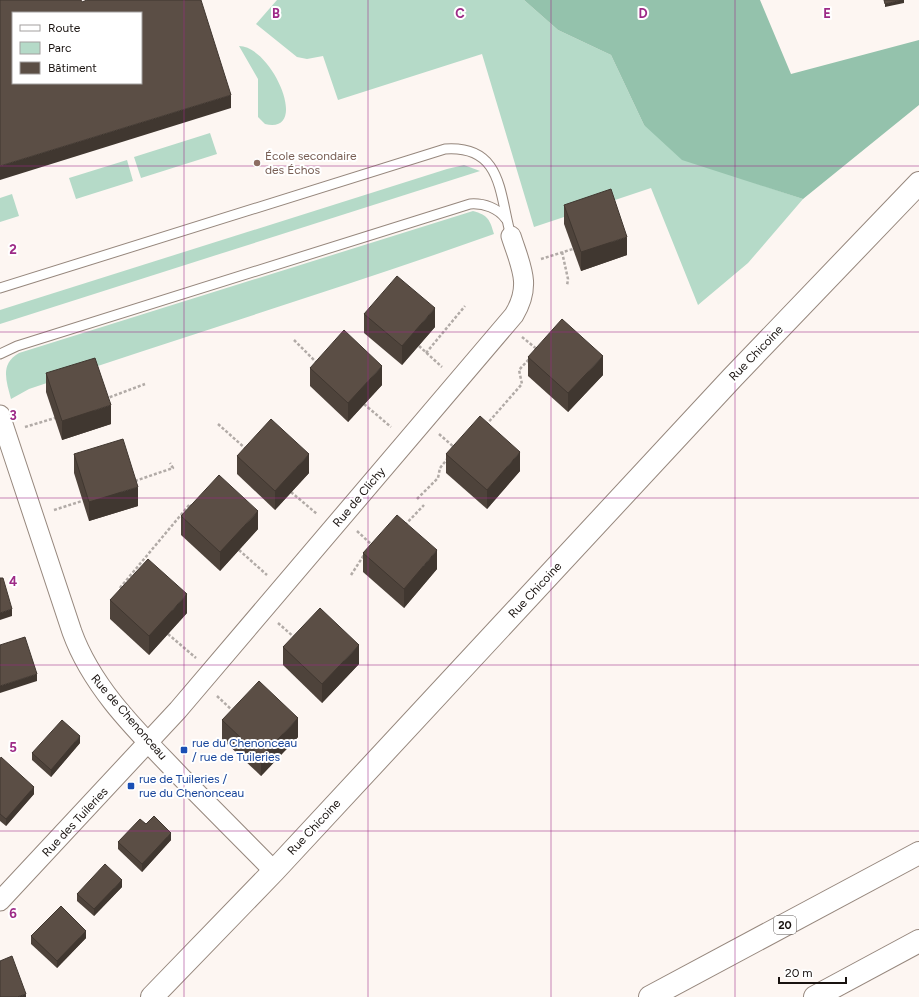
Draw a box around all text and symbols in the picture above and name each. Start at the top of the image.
text: B [272,6,280,21]
text: C [455,6,465,21]
text: D [638,6,648,21]
text: E [823,6,831,21]
legend [12,12,142,84]
text: Route [48,21,81,35]
text: Parc [48,41,72,55]
text: Bâtiment [48,61,97,75]
place label: École secondaire des Échos [265,149,357,177]
marker: École secondaire des Échos [252,158,262,168]
text: 2 [9,242,17,257]
street label: Rue Chicoine [726,322,786,384]
text: 3 [9,408,17,423]
street label: Rue de Clichy [330,464,389,530]
street label: Rue Chicoine [506,559,565,621]
text: 4 [9,574,17,589]
street label: Rue de Chenonceau [88,672,170,762]
place label: rue du Chenonceau / rue de Tuileries [192,736,297,764]
text: 5 [9,740,17,755]
marker: rue du Chenonceau / rue de Tuileries [179,745,189,755]
place label: rue de Tuileries / rue du Chenonceau [139,772,244,800]
marker: rue de Tuileries / rue du Chenonceau [126,781,136,791]
street label: Rue des Tuileries [39,784,111,860]
street label: Rue Chicoine [285,796,344,858]
text: 6 [9,906,17,921]
road number: 20 [774,916,796,934]
scale bar [779,959,846,985]
text: 20 m [785,966,813,980]

